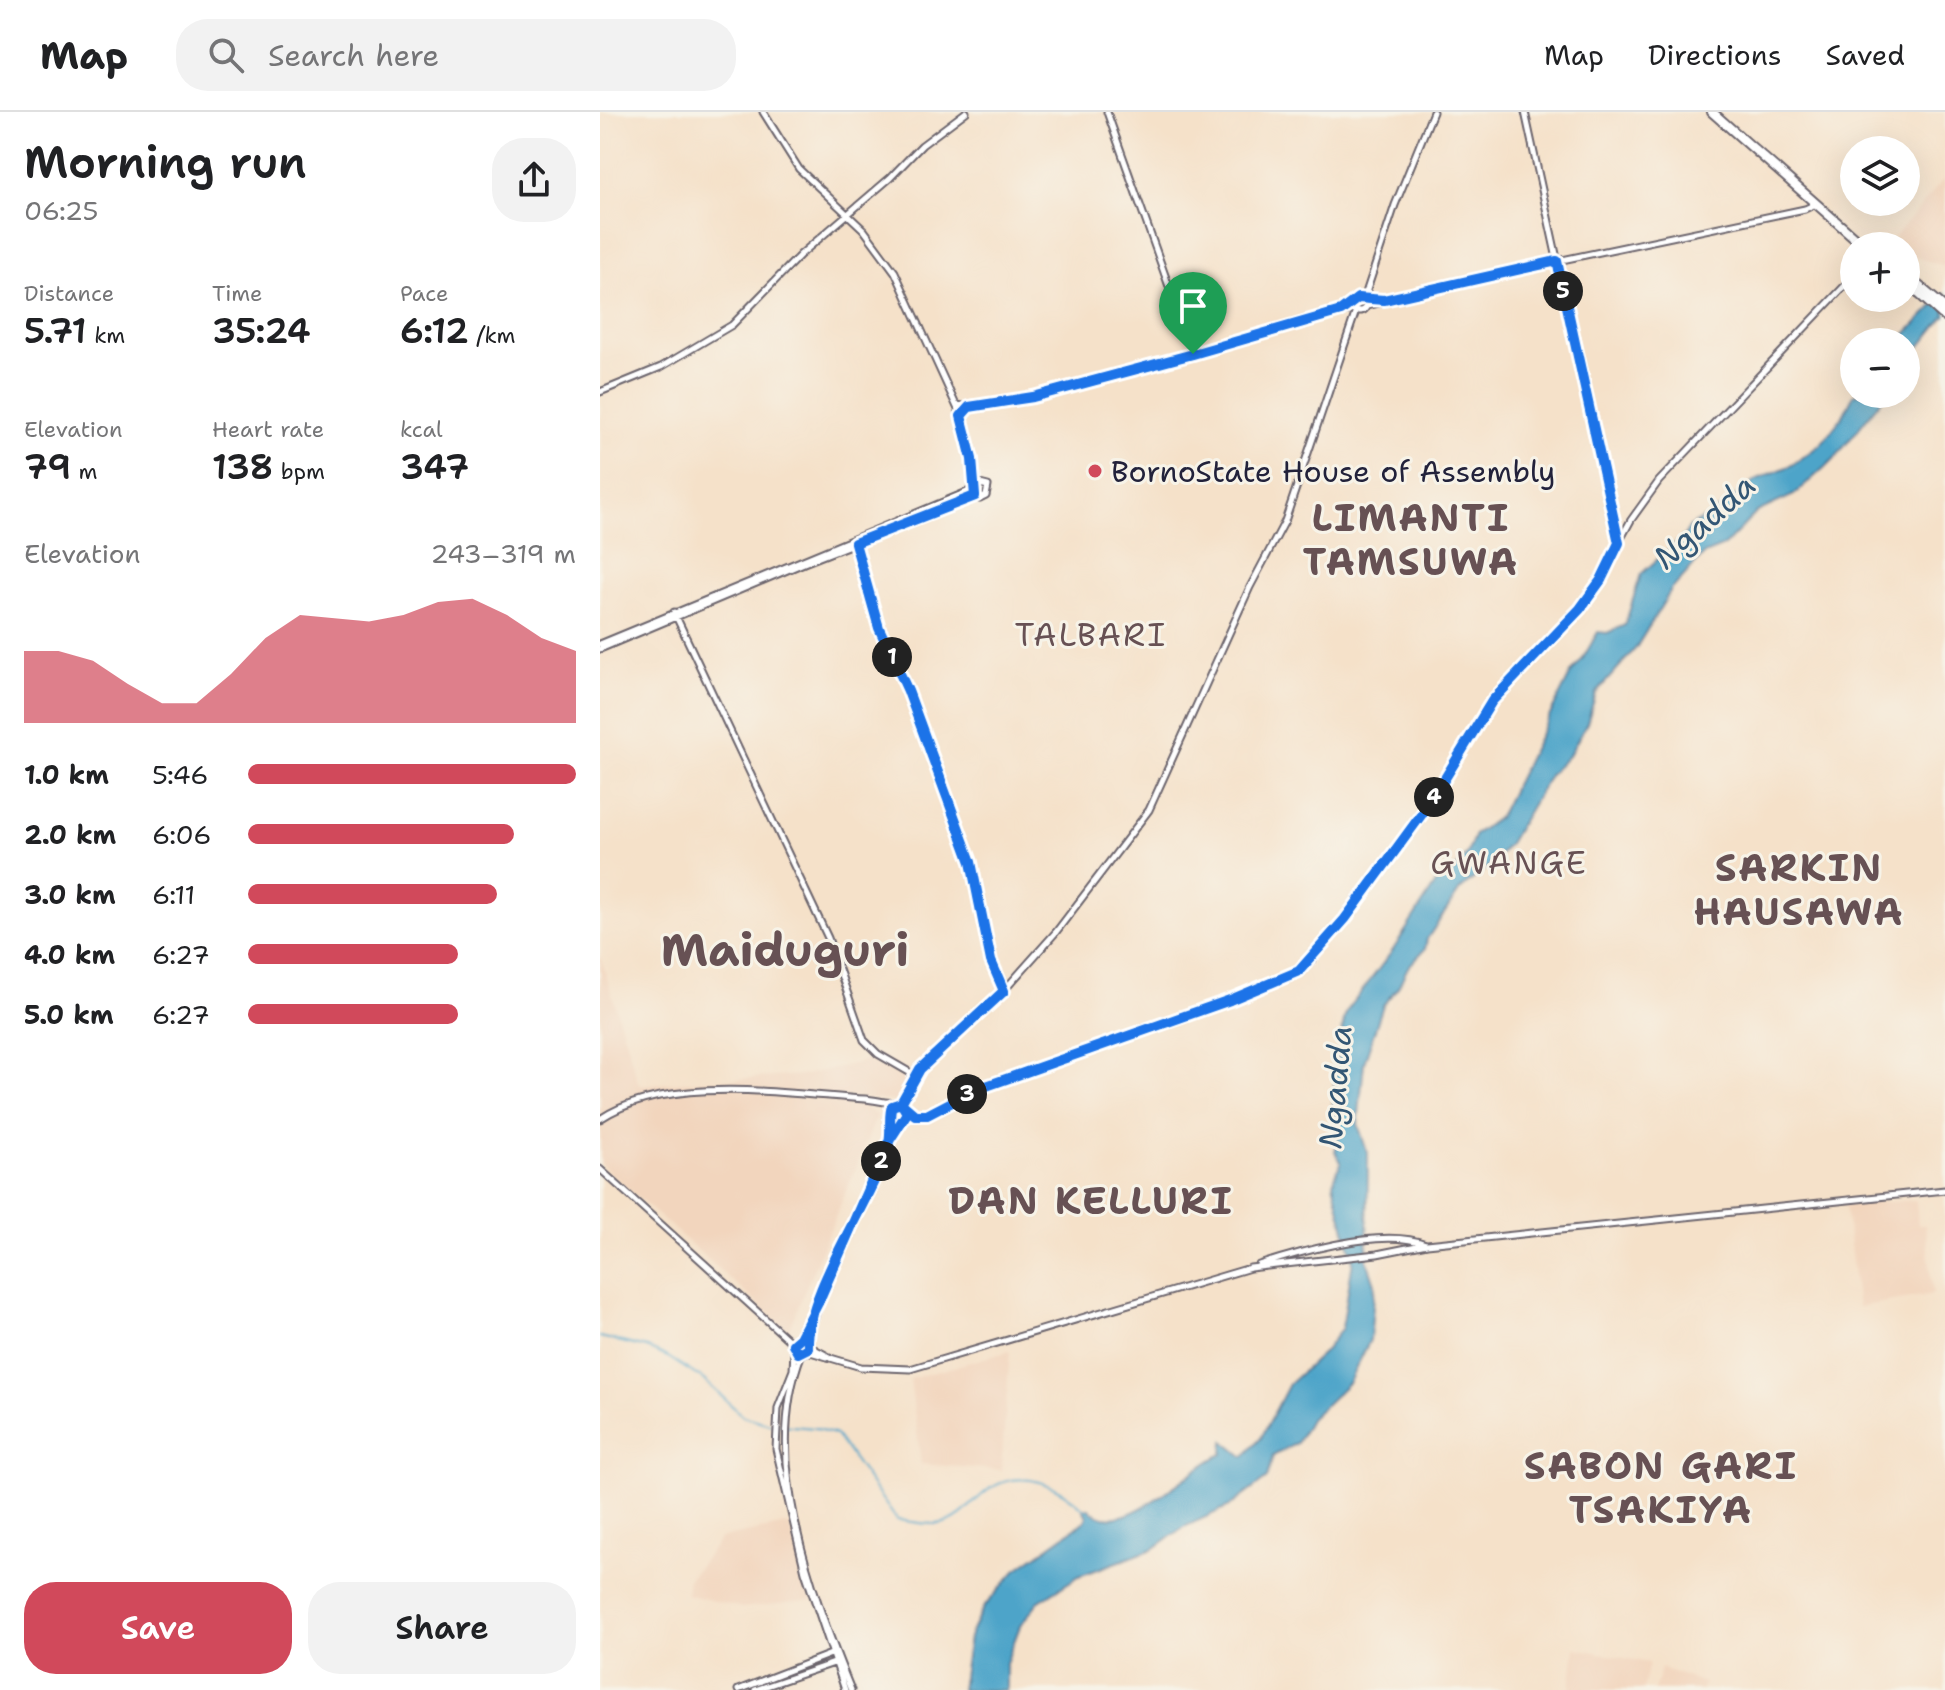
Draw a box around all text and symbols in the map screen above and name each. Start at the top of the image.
search box [176,19,736,91]
text: Map [40,30,128,81]
icon: search [204,33,248,77]
text: Search here [268,35,439,76]
text: Map [1544,36,1604,74]
text: Directions [1648,36,1782,74]
text: Saved [1826,36,1905,74]
text: Morning run [24,133,307,192]
map controls [1840,136,1920,408]
button: layers [1840,136,1920,216]
button: share [492,138,576,222]
text: 06:25 [24,193,98,228]
button: + [1840,232,1920,312]
pin: 5 [1543,271,1583,311]
pin [1159,272,1227,354]
text: 5 [1556,276,1570,305]
text: Distance [24,279,114,308]
text: Time [212,279,262,308]
text: Pace [400,279,448,308]
icon: arrive [1171,284,1215,328]
text: 5.71 [24,308,87,354]
text: 35:24 [212,308,311,354]
text: 6:12 [400,308,469,354]
text: km [87,321,125,350]
text: /km [469,321,516,350]
button: − [1840,328,1920,408]
text: Elevation [24,415,122,444]
text: Heart rate [212,415,324,444]
text: kcal [400,415,443,444]
text: 79 [24,444,71,490]
text: 138 [212,444,273,490]
text: 347 [400,444,469,490]
place label: BornoState House of Assembly [1111,451,1556,492]
text: m [71,457,97,486]
text: bpm [273,457,325,486]
marker: BornoState House of Assembly [1086,462,1104,480]
water label: Ngadda [1644,464,1764,578]
district label: LIMANTI TAMSUWA [1303,492,1519,587]
text: Elevation [24,536,140,571]
text: 243–319 m [431,536,576,571]
district label: TALBARI [1015,613,1167,656]
pin: 1 [872,637,912,677]
text: 1 [887,642,897,671]
text: 1.0 km [24,757,109,792]
text: 5:46 [152,757,208,792]
pin: 4 [1414,777,1454,817]
text: 4 [1426,782,1442,811]
text: 2.0 km [24,817,116,852]
text: 6:06 [152,817,211,852]
district label: GWANGE [1430,841,1588,884]
district label: SARKIN HAUSAWA [1693,842,1905,937]
text: 3.0 km [24,877,116,912]
text: 6:11 [152,877,195,912]
district label: Maiduguri [661,919,909,981]
text: 4.0 km [24,937,115,972]
text: 6:27 [152,937,210,972]
text: 5.0 km [24,997,114,1032]
text: 6:27 [152,997,210,1032]
water label: Ngadda [1308,1023,1362,1151]
pin: 3 [947,1074,987,1114]
text: 3 [959,1079,975,1108]
pin: 2 [861,1141,901,1181]
text: 2 [873,1146,889,1175]
district label: DAN KELLURI [948,1175,1234,1226]
district label: SABON GARI TSAKIYA [1524,1440,1798,1535]
button: Save [24,1582,292,1674]
button: Share [308,1582,576,1674]

